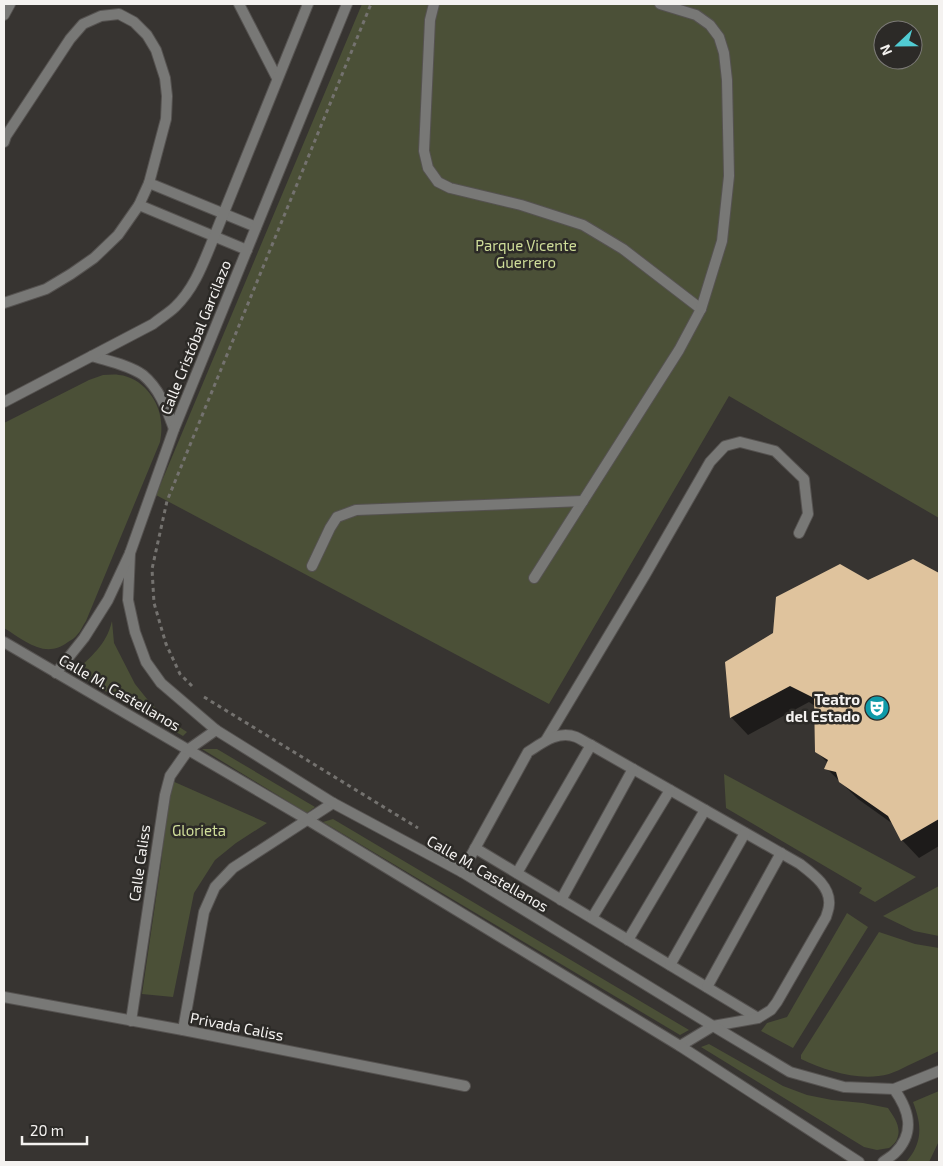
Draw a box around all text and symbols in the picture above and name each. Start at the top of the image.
north arrow [873,20,923,70]
text: N [876,42,895,58]
park label: Parque Vicente Guerrero [475,236,577,271]
street label: Calle Cristóbal Garcilazo [156,257,234,417]
street label: Calle M. Castellanos [56,650,184,734]
place label: Teatro del Estado [786,690,860,725]
theatre icon: Teatro del Estado [864,695,890,721]
park label: Glorieta [172,821,226,839]
street label: Calle Caliss [125,823,153,903]
street label: Calle M. Castellanos [424,831,552,915]
street label: Privada Caliss [189,1008,285,1044]
scale bar [22,1114,88,1146]
text: 20 m [30,1121,64,1139]

